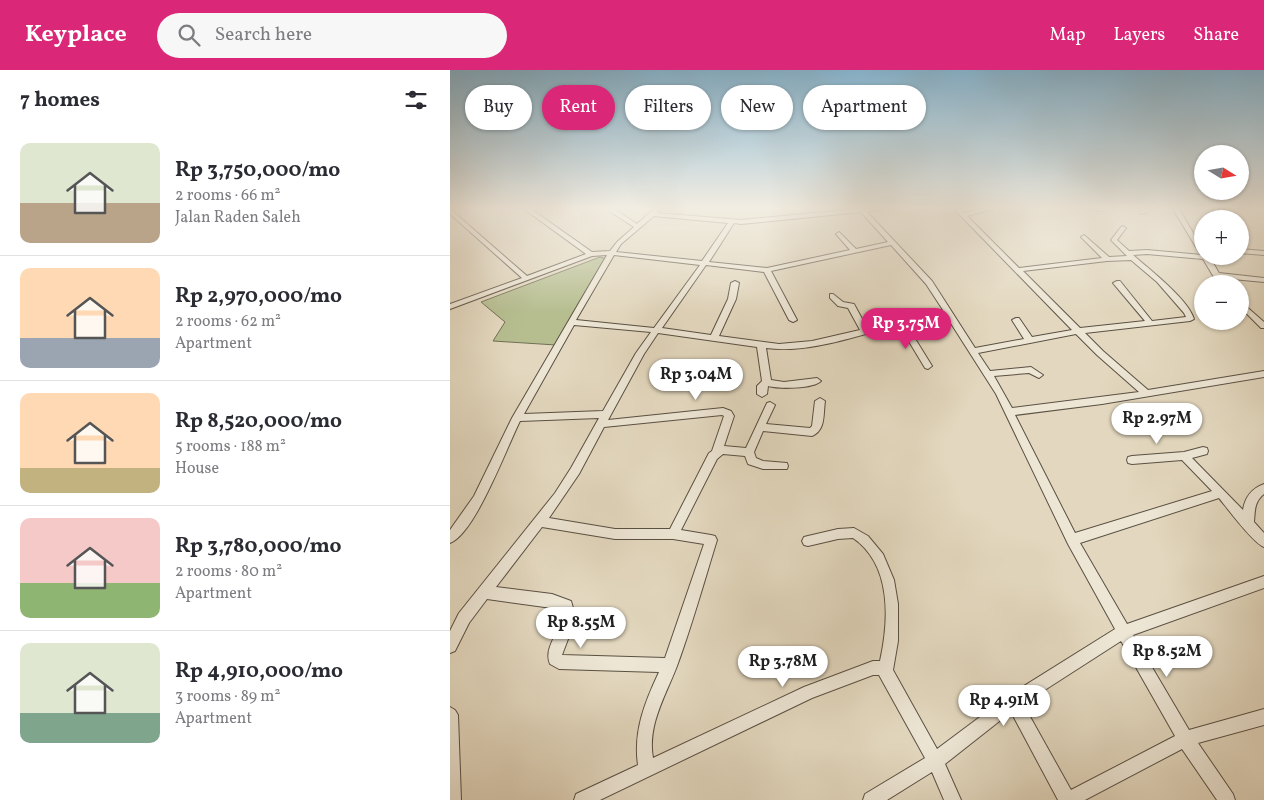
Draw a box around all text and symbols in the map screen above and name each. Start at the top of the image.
search box [157,13,507,58]
text: Keyplace [25,18,127,52]
icon: search [175,21,203,49]
text: Search here [215,22,312,48]
text: Map [1049,23,1085,48]
text: Layers [1113,23,1165,48]
text: Share [1193,23,1239,48]
chip: Buy [465,85,532,130]
chip: Rent [542,85,615,130]
chip: Filters [625,85,711,130]
chip: New [721,85,793,130]
chip: Apartment [803,85,926,130]
text: 7 homes [20,86,100,115]
icon: filters [402,86,430,114]
north arrow [1194,145,1249,200]
map controls [1194,145,1249,330]
text: Rp 3,750,000/mo [175,156,340,185]
icon: home [60,163,120,223]
text: 2 rooms · 66 m² [175,185,281,207]
text: Jalan Raden Saleh [175,207,301,229]
button: + [1194,210,1249,265]
button: − [1194,275,1249,330]
text: Rp 2,970,000/mo [175,282,342,311]
icon: home [60,288,120,348]
pin: Rp 3.75M [854,308,958,350]
text: 2 rooms · 62 m² [175,311,281,333]
text: Rp 3.75M [872,313,940,335]
text: Apartment [175,333,252,355]
pin: Rp 3.04M [644,358,748,401]
text: Rp 3.04M [660,364,732,386]
pin: Rp 2.97M [1105,402,1209,445]
text: Rp 8,520,000/mo [175,407,342,436]
text: Rp 2.97M [1122,408,1192,430]
icon: home [60,413,120,473]
text: 5 rooms · 188 m² [175,436,286,458]
text: House [175,458,219,480]
text: Rp 3,780,000/mo [175,532,342,561]
icon: home [60,538,120,598]
text: 2 rooms · 80 m² [175,561,282,583]
text: Apartment [175,583,252,605]
pin: Rp 8.55M [529,606,633,649]
text: Rp 8.55M [547,612,615,634]
pin: Rp 8.52M [1115,636,1219,678]
text: Rp 8.52M [1133,641,1201,663]
pin: Rp 3.78M [731,646,835,688]
text: Rp 3.78M [749,651,817,673]
text: Rp 4,910,000/mo [175,657,343,686]
icon: home [60,663,120,723]
pin: Rp 4.91M [952,684,1056,727]
text: 3 rooms · 89 m² [175,686,280,708]
text: Rp 4.91M [969,690,1039,712]
text: Apartment [175,708,252,730]

